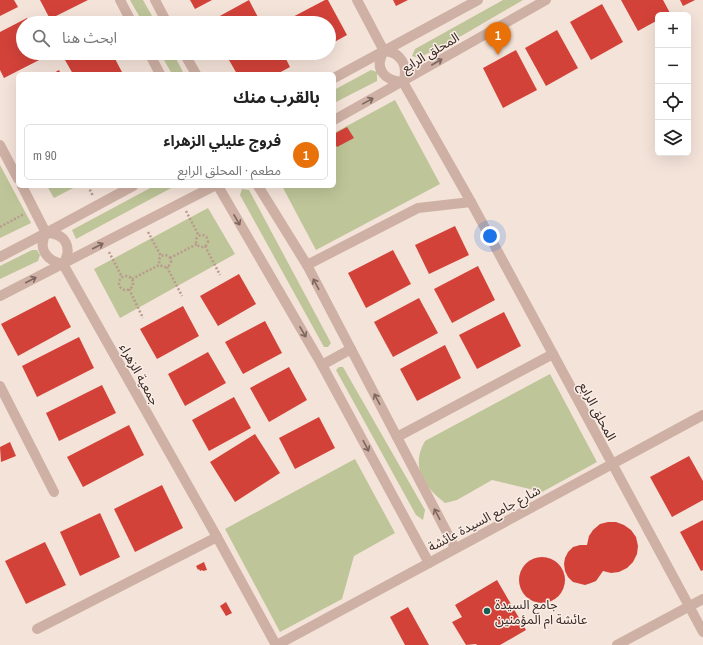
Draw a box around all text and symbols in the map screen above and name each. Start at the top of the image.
map controls [655,12,691,156]
button: + [655,12,691,48]
search box [16,16,336,60]
pin: 1 [485,22,511,55]
icon: search [30,27,52,49]
text: ابحث هنا [62,27,117,48]
street label: المحلق الرابع [398,29,463,78]
button: − [655,48,691,84]
one-way arrow [431,58,443,66]
button: locate [655,84,691,120]
text: بالقرب منك [233,85,320,108]
one-way arrow [362,97,374,104]
button: layers [655,120,691,156]
text: فروج عليلي الزهراء [163,130,281,151]
text: 90 m [33,147,57,164]
text: 1 [303,147,309,164]
text: مطعم · المحلق الرابع [178,162,281,179]
one-way arrow [234,214,242,226]
your location [480,226,500,246]
one-way arrow [91,242,103,250]
one-way arrow [25,276,37,283]
one-way arrow [312,278,320,290]
one-way arrow [299,326,307,338]
street label: جمعية الزهراء [116,340,164,408]
street label: المحلق الرابع [573,379,620,445]
one-way arrow [373,393,380,405]
one-way arrow [362,440,370,452]
street label: شارع جامع السيدة عائشة [425,482,544,557]
one-way arrow [433,508,441,520]
place label: جامع السيدة عائشة ام المؤمنين [495,596,588,629]
marker: جامع السيدة عائشة ام المؤمنين [482,606,492,616]

